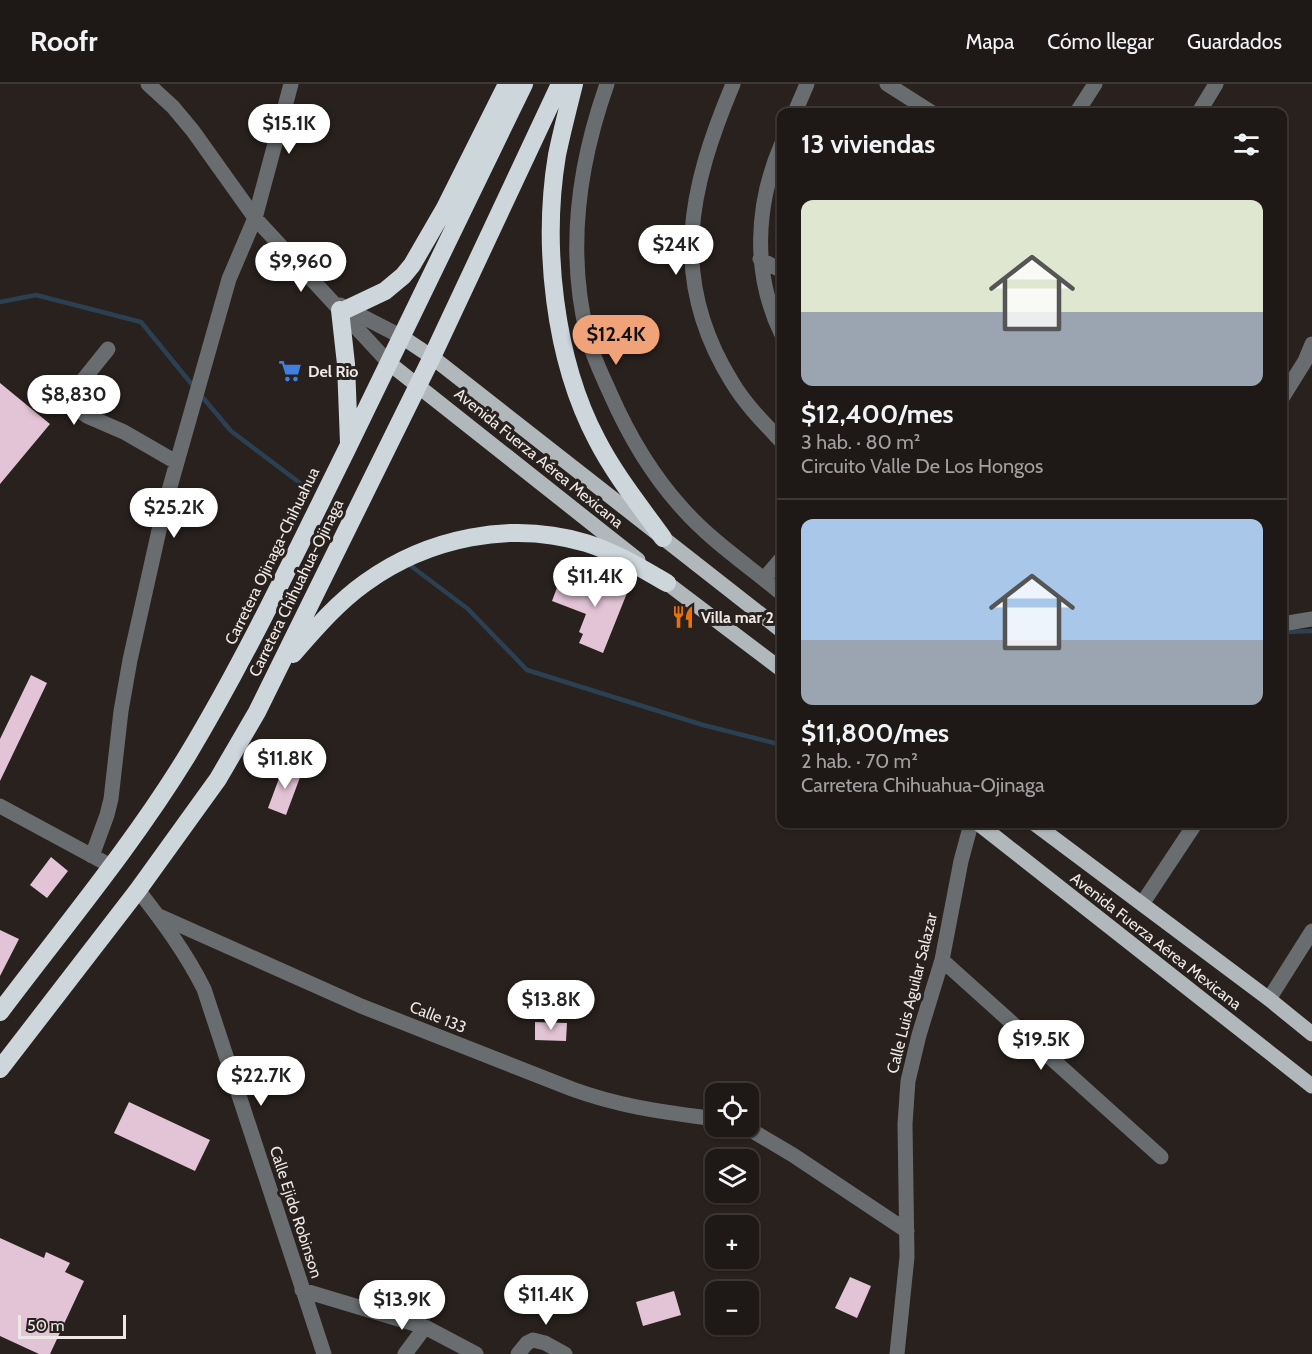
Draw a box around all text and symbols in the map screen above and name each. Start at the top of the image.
text: Roofr [30,24,98,58]
text: Mapa [966,29,1014,54]
text: Cómo llegar [1047,29,1154,54]
text: Guardados [1187,29,1282,54]
pin: $15.1K [240,104,338,155]
text: $15.1K [262,111,316,135]
text: 13 viviendas [801,128,935,160]
icon: filters [1230,128,1263,161]
pin: $24K [640,225,712,276]
text: $24K [652,232,700,256]
icon: home [978,239,1086,347]
pin: $9,960 [252,242,350,293]
text: $9,960 [269,249,333,273]
pin: $12.4K [567,315,665,366]
text: $12.4K [587,322,645,346]
supermarket icon: Del Rio [277,358,303,384]
place label: Del Rio [308,362,358,381]
pin: $8,830 [25,375,123,426]
text: $8,830 [41,382,107,406]
street label: Avenida Fuerza Aérea Mexicana [451,384,627,532]
text: $12,400/mes [801,398,954,430]
text: 3 hab. · 80 m² [801,430,920,454]
text: Circuito Valle De Los Hongos [801,454,1043,478]
street label: Carretera Ojinaga-Chihuahua [221,464,323,648]
pin: $25.2K [125,488,223,539]
text: $25.2K [144,495,204,519]
street label: Carretera Chihuahua-Ojinaga [245,496,347,680]
pin: $11.4K [546,557,644,608]
icon: home [978,558,1086,666]
text: $11.4K [567,564,623,588]
restaurant icon: Villa mar 2 [670,604,696,630]
place label: Villa mar 2 [701,608,774,627]
text: $11,800/mes [801,717,949,749]
pin: $11.8K [236,739,334,790]
text: $11.8K [257,746,313,770]
text: 2 hab. · 70 m² [801,749,918,773]
text: Carretera Chihuahua-Ojinaga [801,773,1045,797]
street label: Avenida Fuerza Aérea Mexicana [1067,868,1245,1014]
street label: Calle Luis Aguilar Salazar [883,910,941,1075]
pin: $13.8K [502,980,600,1031]
text: $13.8K [522,987,580,1011]
street label: Calle 133 [407,997,469,1037]
pin: $19.5K [992,1020,1090,1071]
text: $19.5K [1012,1027,1070,1051]
pin: $22.7K [212,1056,310,1107]
text: $22.7K [231,1063,291,1087]
map controls [705,1083,759,1335]
button: locate [705,1083,759,1137]
street label: Calle Ejido Robinson [266,1144,326,1281]
button: layers [705,1149,759,1203]
button: + [705,1215,759,1269]
pin: $11.4K [497,1275,595,1326]
pin: $13.9K [353,1280,451,1331]
button: − [705,1281,759,1335]
text: $11.4K [518,1282,574,1306]
text: $13.9K [373,1287,431,1311]
scale bar [18,1312,126,1340]
text: 50 m [27,1316,64,1335]

